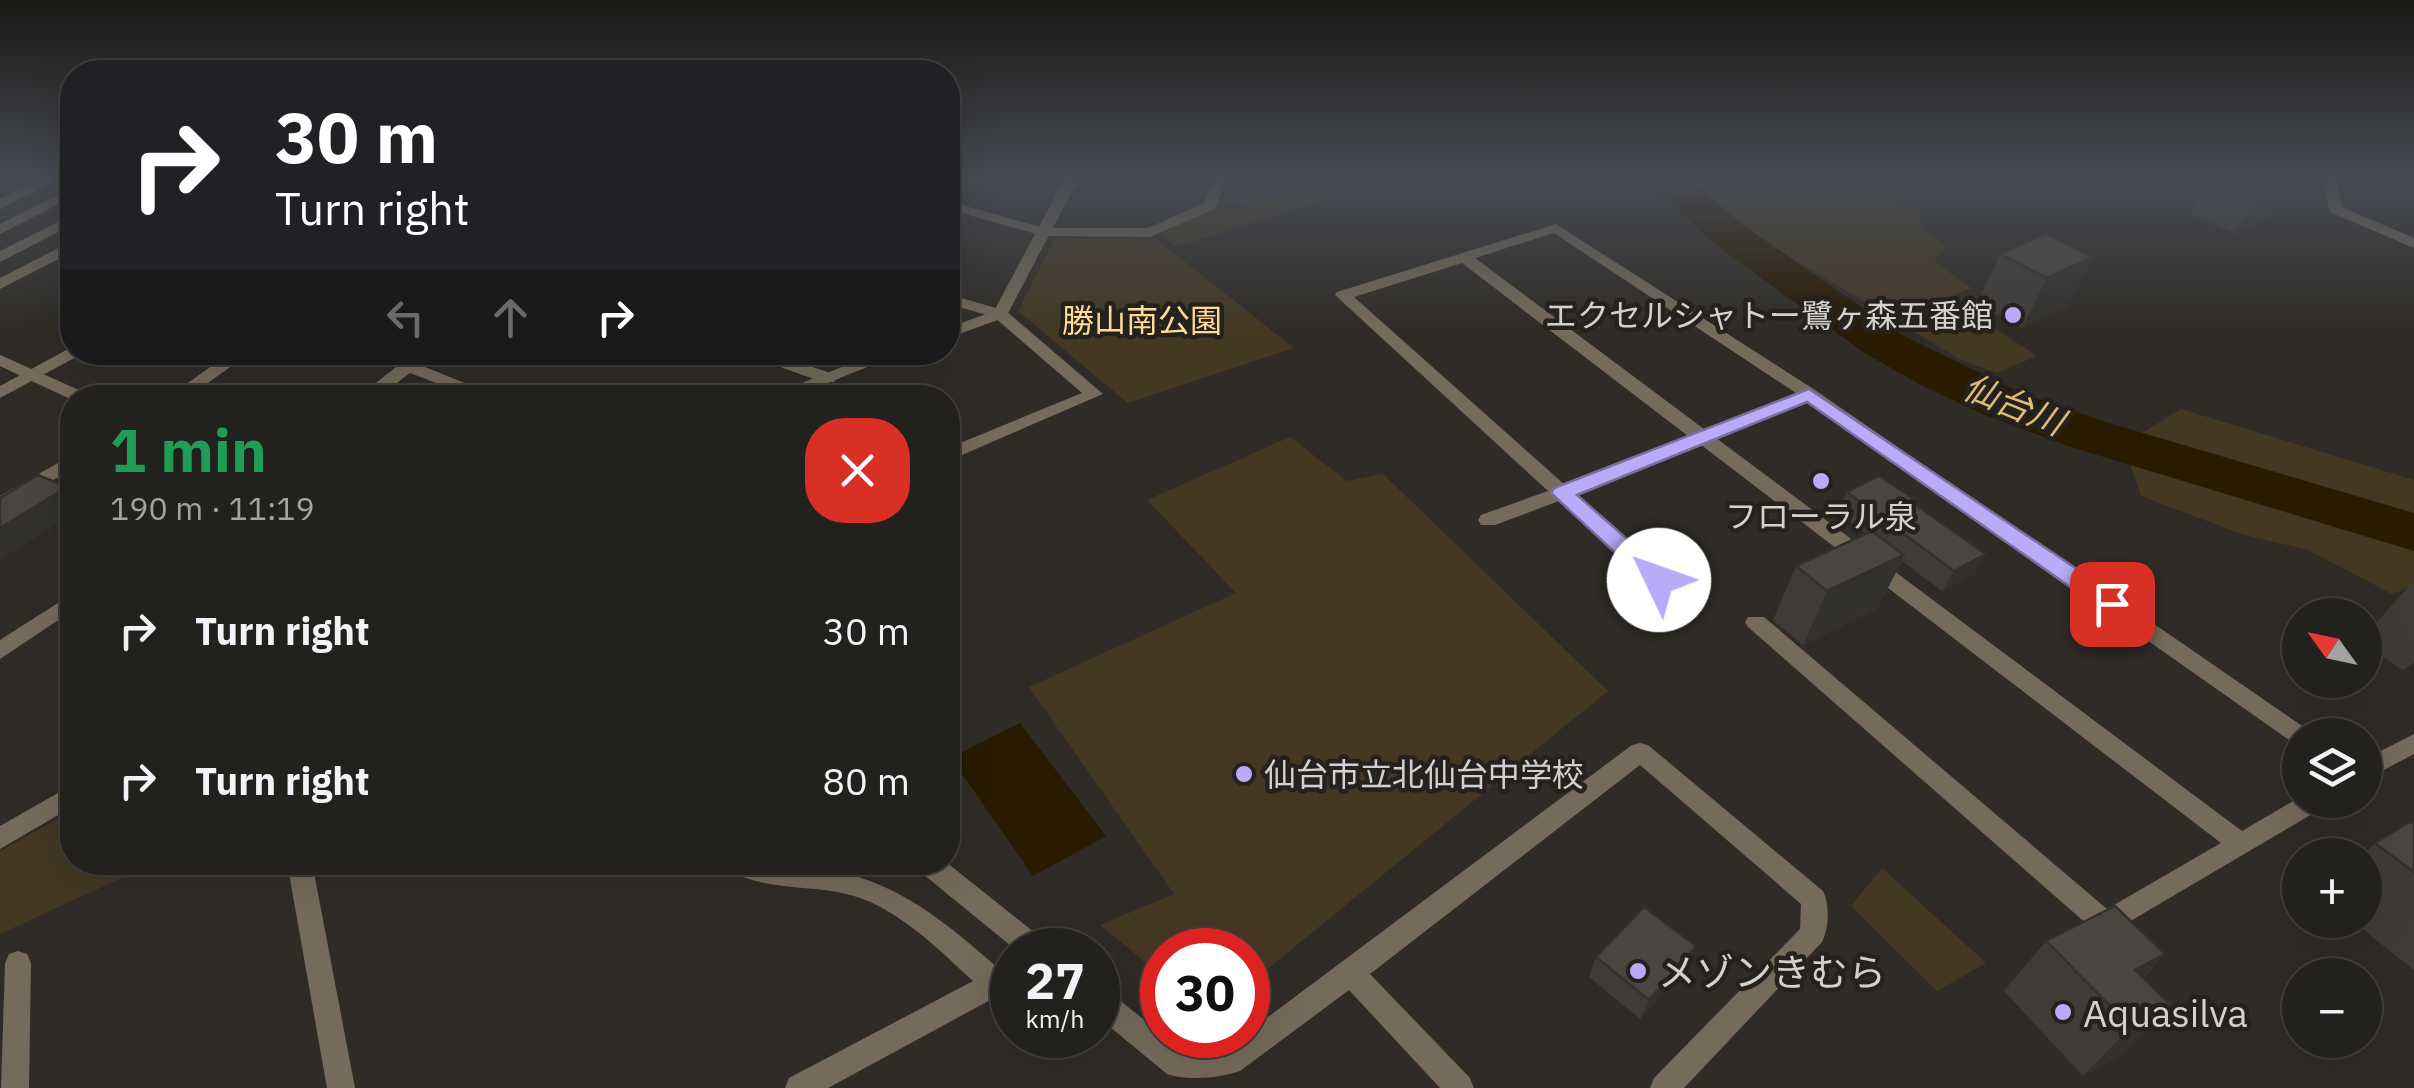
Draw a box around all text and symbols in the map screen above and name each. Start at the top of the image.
text: 30 m [275,91,438,182]
icon: right [110,100,240,230]
text: Turn right [275,179,470,237]
icon: left [378,290,433,345]
icon: ahead [483,290,538,345]
icon: right [588,290,643,345]
place label: エクセルシャトー鷺ヶ森五番館 [1545,294,1993,336]
park label: 勝山南公園 [1062,299,1222,341]
marker: エクセルシャトー鷺ヶ森五番館 [2002,304,2024,326]
water label: 仙台川 [1957,363,2075,446]
text: 1 min [110,410,267,489]
button: close [805,418,910,523]
marker: フローラル泉 [1810,470,1832,492]
text: 190 m · 11:19 [110,487,315,529]
place label: フローラル泉 [1725,495,1917,537]
position arrow [1607,528,1711,632]
pin [2070,562,2155,647]
icon: arrive [2085,577,2140,632]
north arrow [2282,598,2382,698]
map controls [2282,598,2382,1058]
icon: right [110,603,165,658]
text: Turn right [195,606,370,655]
text: 30 m [822,606,910,655]
button: layers [2282,718,2382,818]
icon: right [110,753,165,808]
place label: 仙台市立北仙台中学校 [1264,753,1584,795]
text: Turn right [195,756,370,805]
text: 80 m [822,756,910,805]
marker: 仙台市立北仙台中学校 [1233,763,1255,785]
button: + [2282,838,2382,938]
speed limit sign: 30 [1140,928,1270,1058]
place label: メゾンきむら [1658,947,1886,996]
text: 27 [1025,948,1085,1013]
button: − [2282,958,2382,1058]
marker: メゾンきむら [1627,960,1649,982]
place label: Aquasilva [2083,988,2248,1037]
marker: Aquasilva [2052,1001,2074,1023]
text: km/h [1026,1002,1084,1035]

